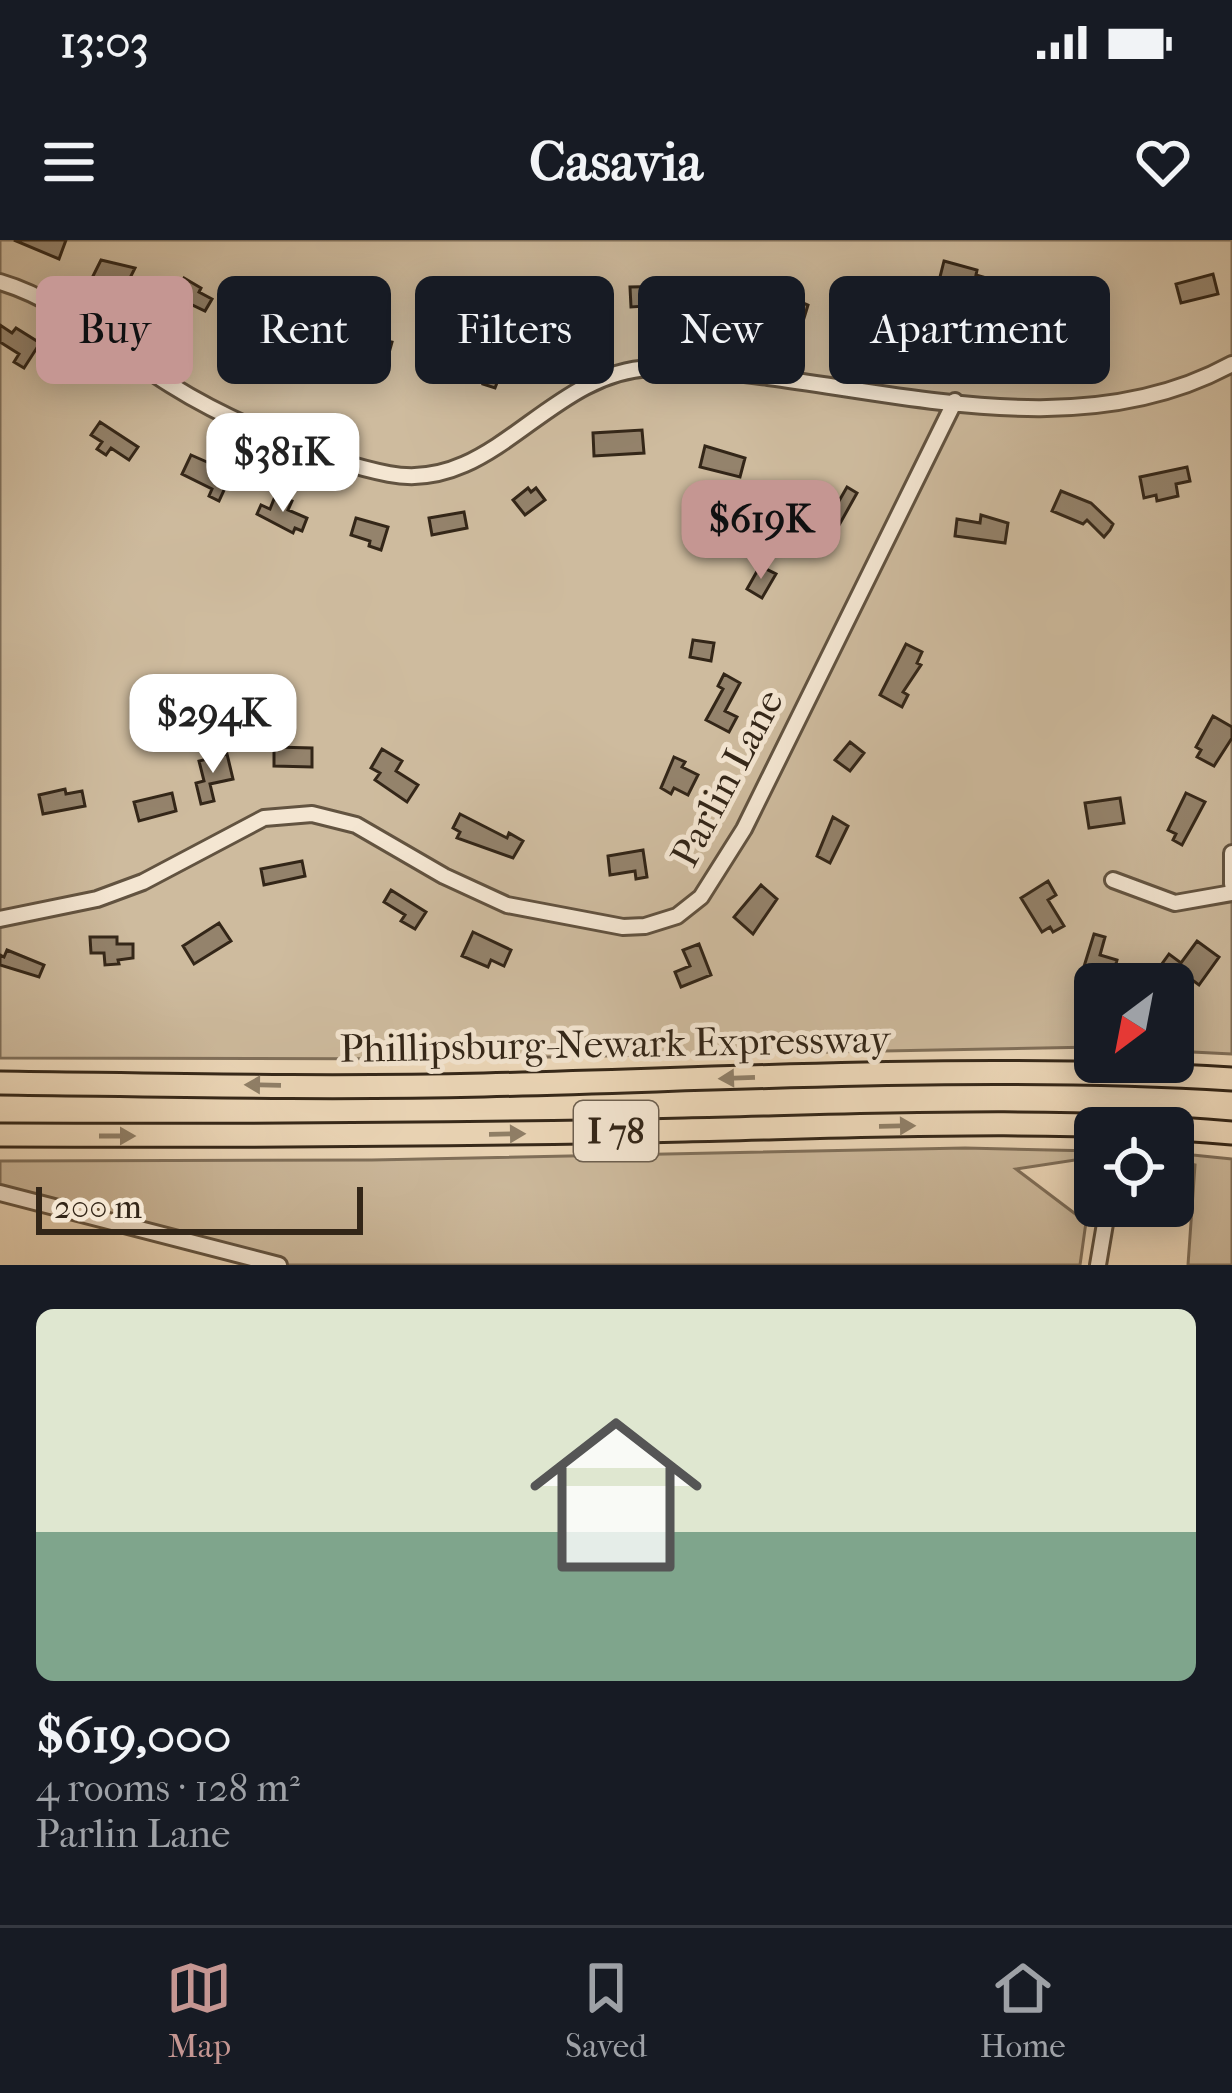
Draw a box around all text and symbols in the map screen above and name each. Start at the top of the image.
text: 13:03 [60,16,149,69]
icon: menu [36,129,102,195]
icon: heart [1130,129,1196,195]
text: Casavia [529,131,703,194]
chip: Buy [36,276,193,384]
chip: Rent [217,276,391,384]
chip: Filters [415,276,614,384]
chip: New [638,276,805,384]
chip: Apartment [829,276,1110,384]
pin: $381K [199,413,367,515]
text: $381K [233,429,333,475]
pin: $619K [677,480,845,582]
text: $619K [708,496,814,542]
pin: $294K [129,674,297,776]
street label: Parlin Lane [661,681,793,875]
text: $294K [156,690,270,736]
north arrow [1074,963,1194,1083]
map controls [1074,963,1194,1227]
street label: Phillipsburg-Newark Expressway [339,1016,892,1072]
one-way arrow [717,1069,755,1088]
one-way arrow [243,1075,281,1095]
road number: I 78 [574,1101,658,1161]
button: locate [1074,1107,1194,1227]
one-way arrow [879,1116,917,1135]
one-way arrow [489,1124,527,1143]
one-way arrow [99,1126,137,1146]
scale bar [36,1181,363,1234]
text: 200 m [54,1188,142,1227]
icon: home [508,1387,724,1603]
text: $619,000 [36,1705,231,1765]
text: 4 rooms · 128 m² [36,1765,300,1811]
text: Parlin Lane [36,1811,230,1857]
tab: Map [166,1955,232,2066]
tab: Saved [565,1955,647,2066]
tab: Home [980,1955,1066,2066]

